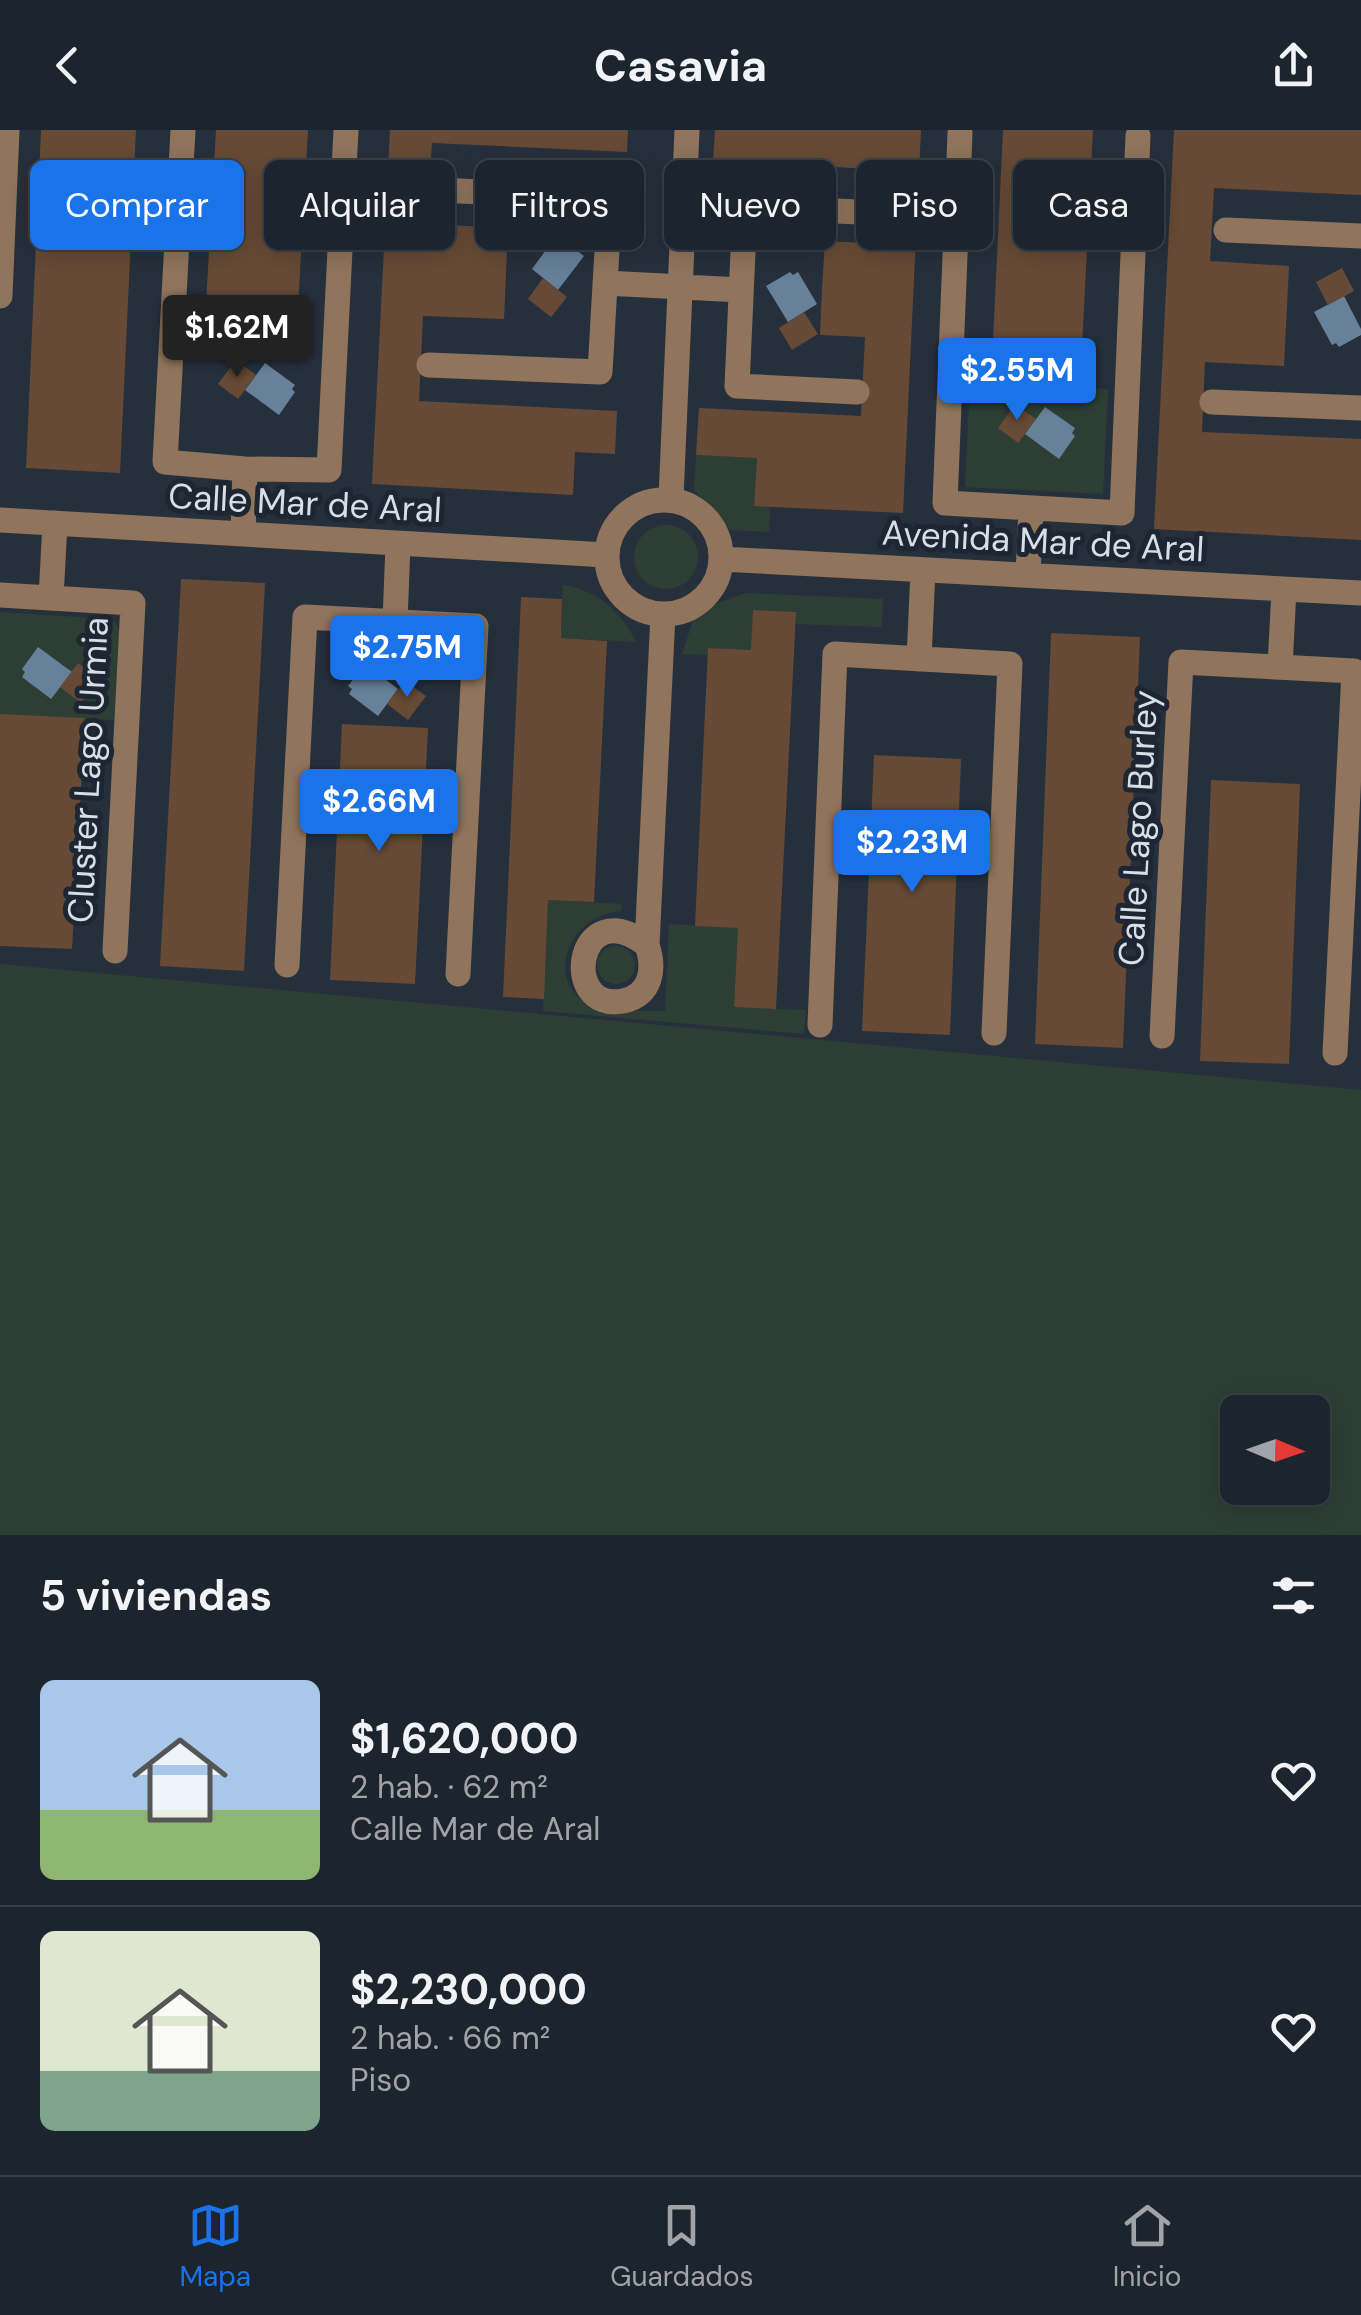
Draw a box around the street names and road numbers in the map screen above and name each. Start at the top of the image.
street label: Calle Mar de Aral [167,473,443,533]
street label: Avenida Mar de Aral [881,510,1205,572]
street label: Cluster Lago Urmia [57,616,119,924]
street label: Calle Lago Burley [1108,689,1168,967]

